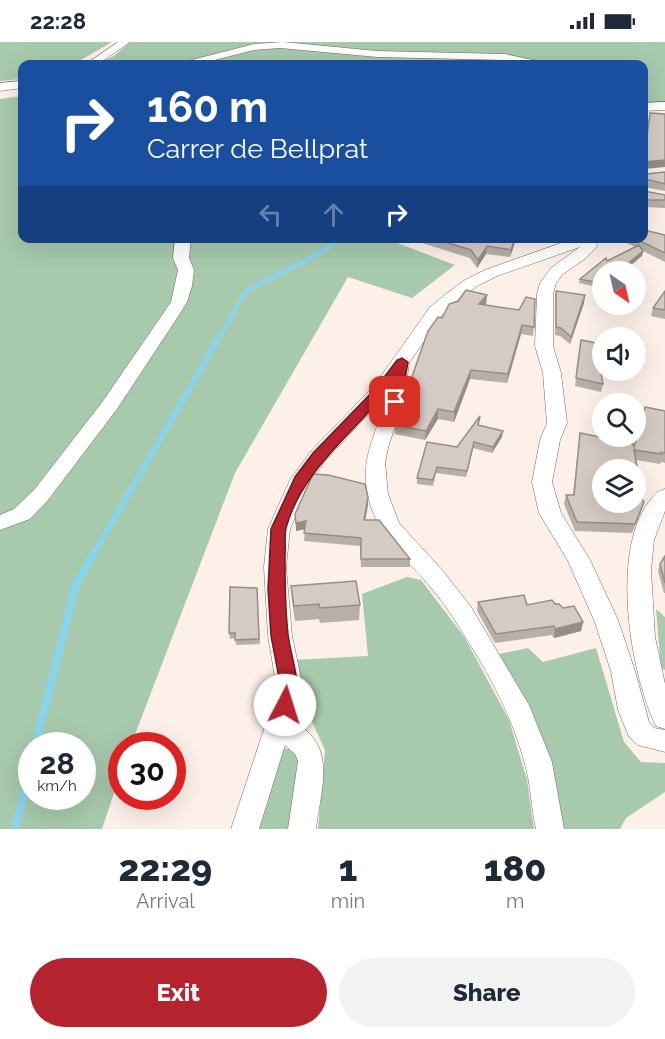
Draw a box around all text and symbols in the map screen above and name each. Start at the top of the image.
text: 22:28 [30,8,86,34]
text: 160 m [147,83,268,132]
icon: right [48,84,126,162]
text: Carrer de Bellprat [147,133,368,164]
icon: left [254,198,287,231]
icon: ahead [317,198,350,231]
icon: right [380,198,413,231]
north arrow [592,261,646,315]
map controls [592,261,646,513]
button: sound [592,327,646,381]
pin [369,376,420,427]
icon: arrive [378,385,411,418]
button: search [592,393,646,447]
button: layers [592,459,646,513]
position arrow [253,673,317,737]
speed limit sign: 30 [108,732,186,810]
text: 28 [39,746,75,781]
text: km/h [37,777,77,795]
text: 22:29 [119,847,212,889]
text: 1 [339,847,357,889]
text: 180 [484,847,546,889]
text: Arrival [136,889,195,913]
text: min [331,889,365,913]
text: m [506,889,524,913]
button: Exit [30,958,327,1027]
button: Share [339,958,635,1027]

